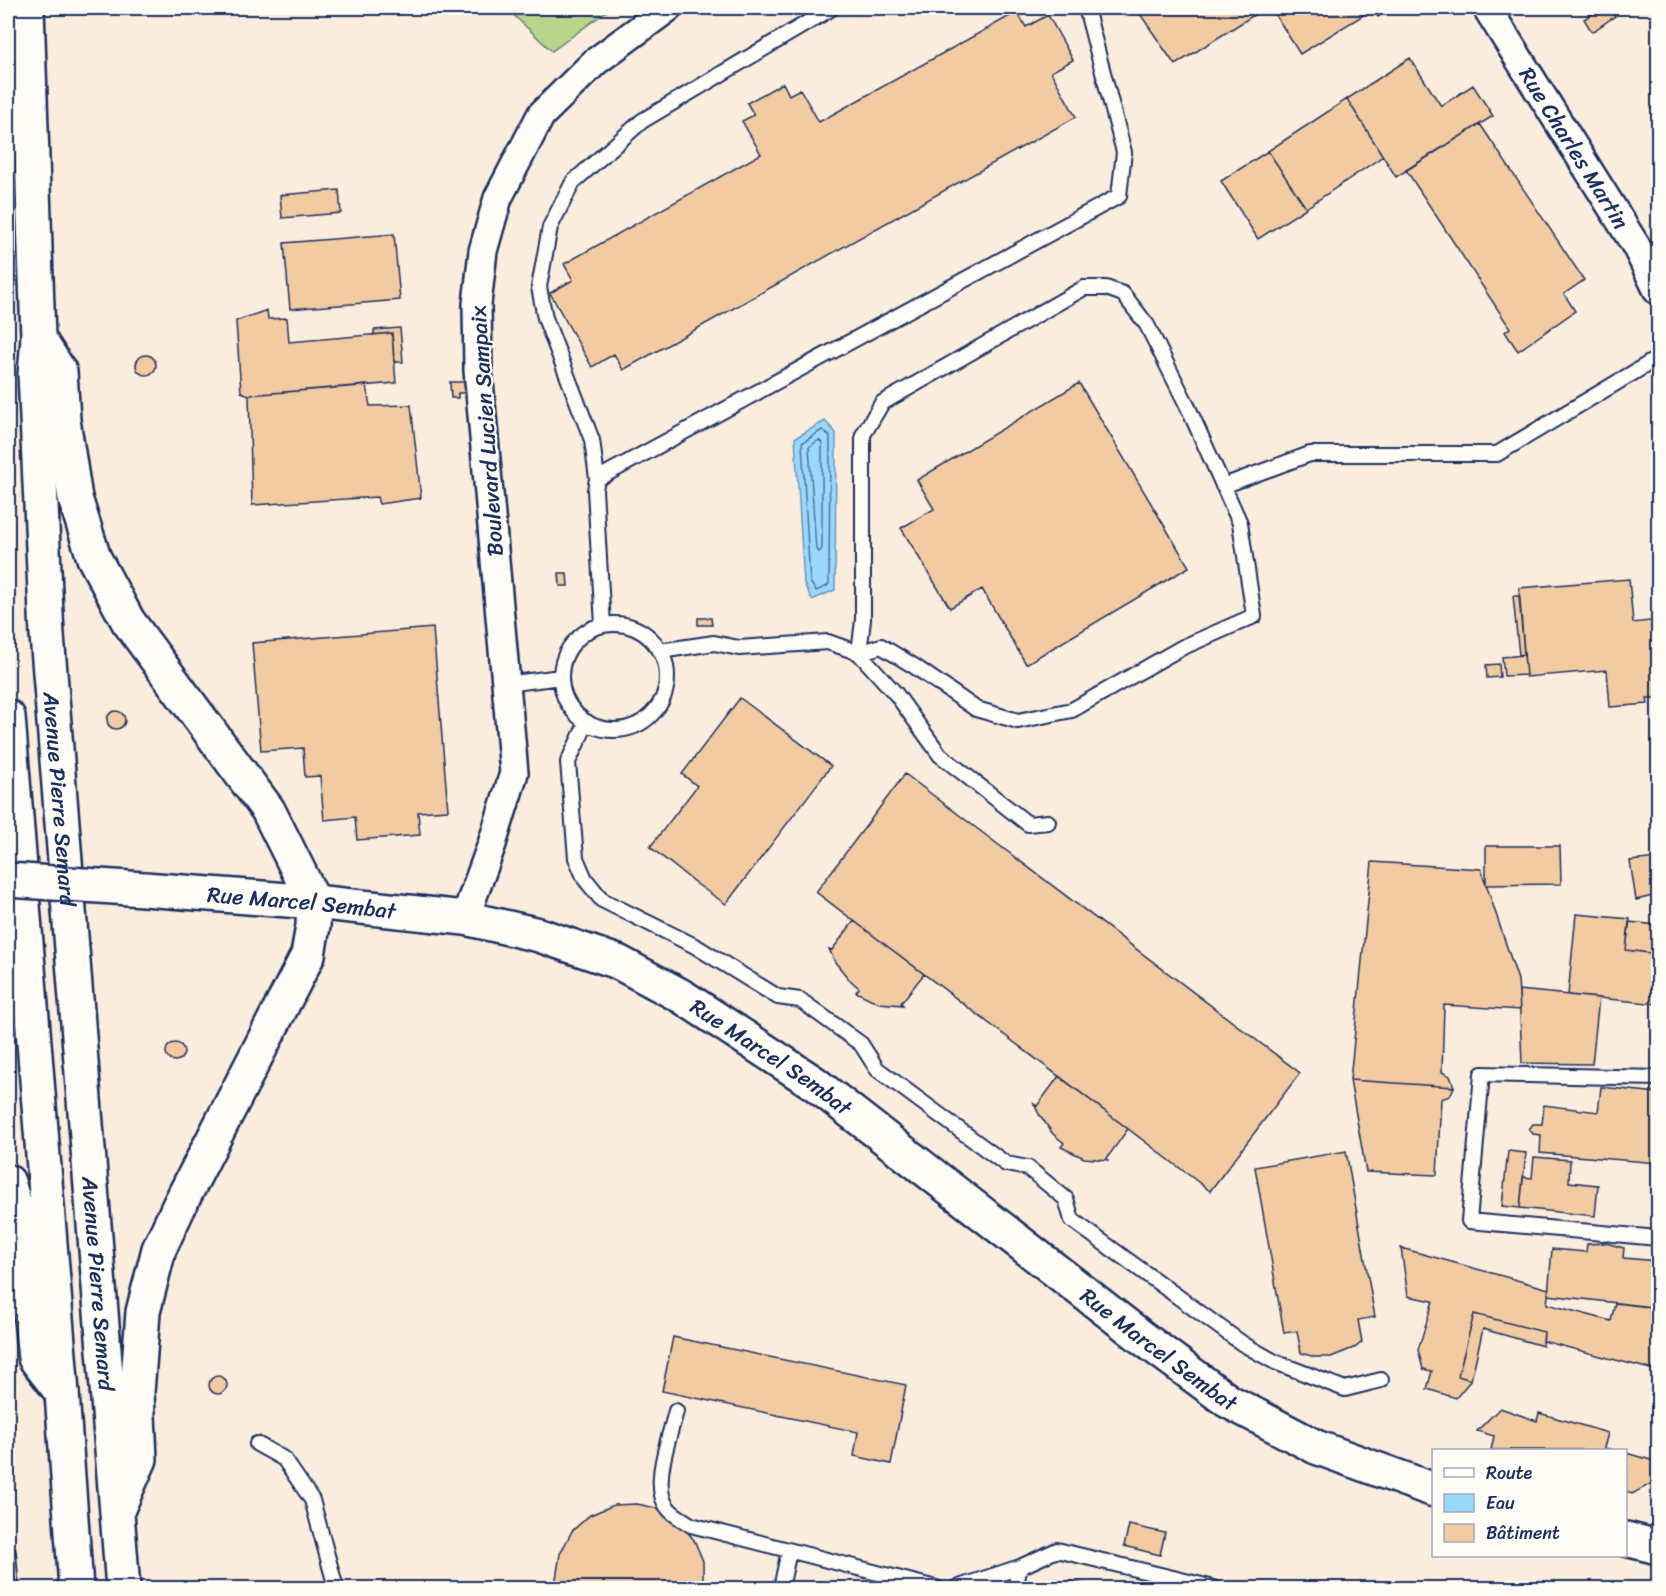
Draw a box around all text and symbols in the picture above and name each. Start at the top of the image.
street label: Rue Charles Martin [1508,59,1640,237]
street label: Boulevard Lucien Sampaix [458,304,515,558]
street label: Avenue Pierre Semard [32,689,88,909]
street label: Rue Marcel Sembat [206,875,399,931]
street label: Rue Marcel Sembat [682,988,862,1127]
street label: Avenue Pierre Semard [70,1174,126,1393]
street label: Rue Marcel Sembat [1071,1277,1245,1423]
legend [1432,1449,1627,1557]
text: Route [1486,1457,1533,1489]
text: Eau [1486,1487,1515,1519]
text: Bâtiment [1486,1517,1560,1549]

